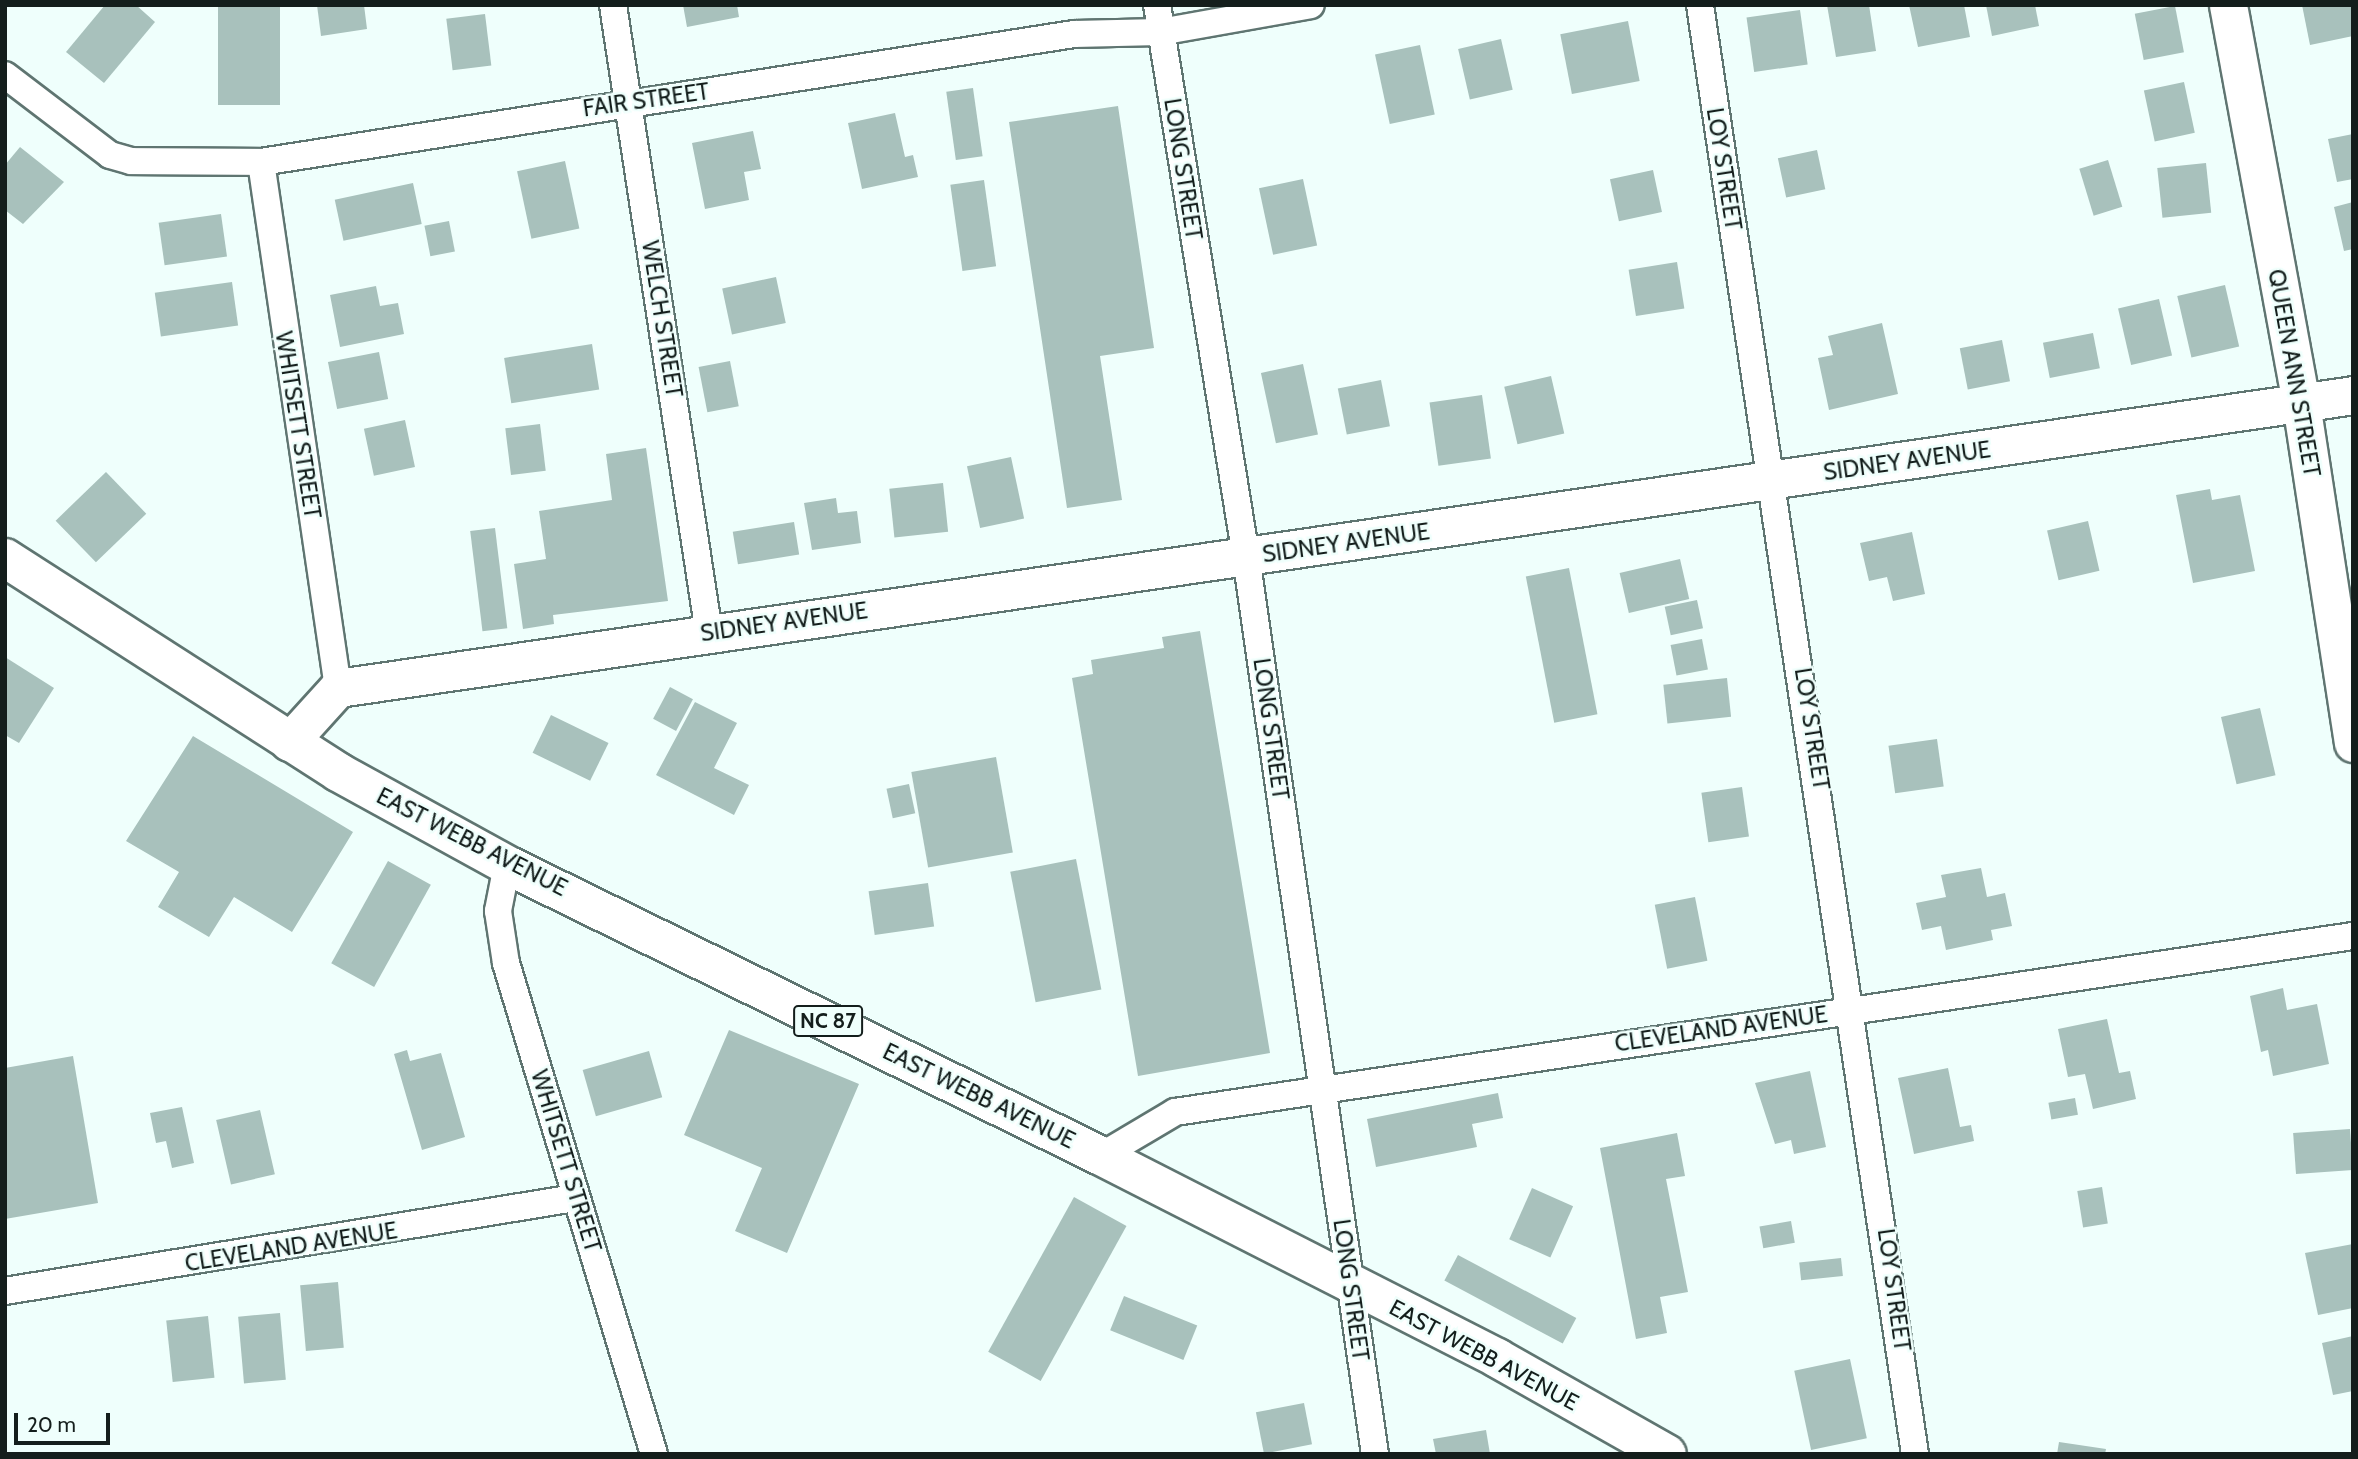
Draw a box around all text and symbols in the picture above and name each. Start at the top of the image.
street label: FAIR STREET [581,77,711,123]
street label: LONG STREET [1158,96,1208,242]
street label: LOY STREET [1701,106,1747,232]
street label: WELCH STREET [636,239,688,399]
street label: QUEEN ANN STREET [2262,267,2326,479]
street label: WHITSETT STREET [270,329,326,521]
street label: SIDNEY AVENUE [1822,436,1992,486]
street label: SIDNEY AVENUE [1261,518,1431,568]
street label: SIDNEY AVENUE [699,597,869,647]
street label: LONG STREET [1247,656,1295,802]
street label: LOY STREET [1789,666,1835,792]
street label: EAST WEBB AVENUE [372,782,572,902]
street label: CLEVELAND AVENUE [1613,1000,1829,1058]
road number: NC 87 [793,1004,863,1038]
street label: EAST WEBB AVENUE [878,1037,1080,1155]
street label: WHITSETT STREET [525,1066,607,1256]
street label: CLEVELAND AVENUE [183,1217,399,1277]
street label: LONG STREET [1327,1217,1375,1363]
street label: LOY STREET [1872,1227,1916,1353]
street label: EAST WEBB AVENUE [1385,1293,1583,1417]
scale bar [18,1400,114,1444]
text: 20 m [27,1412,76,1437]

